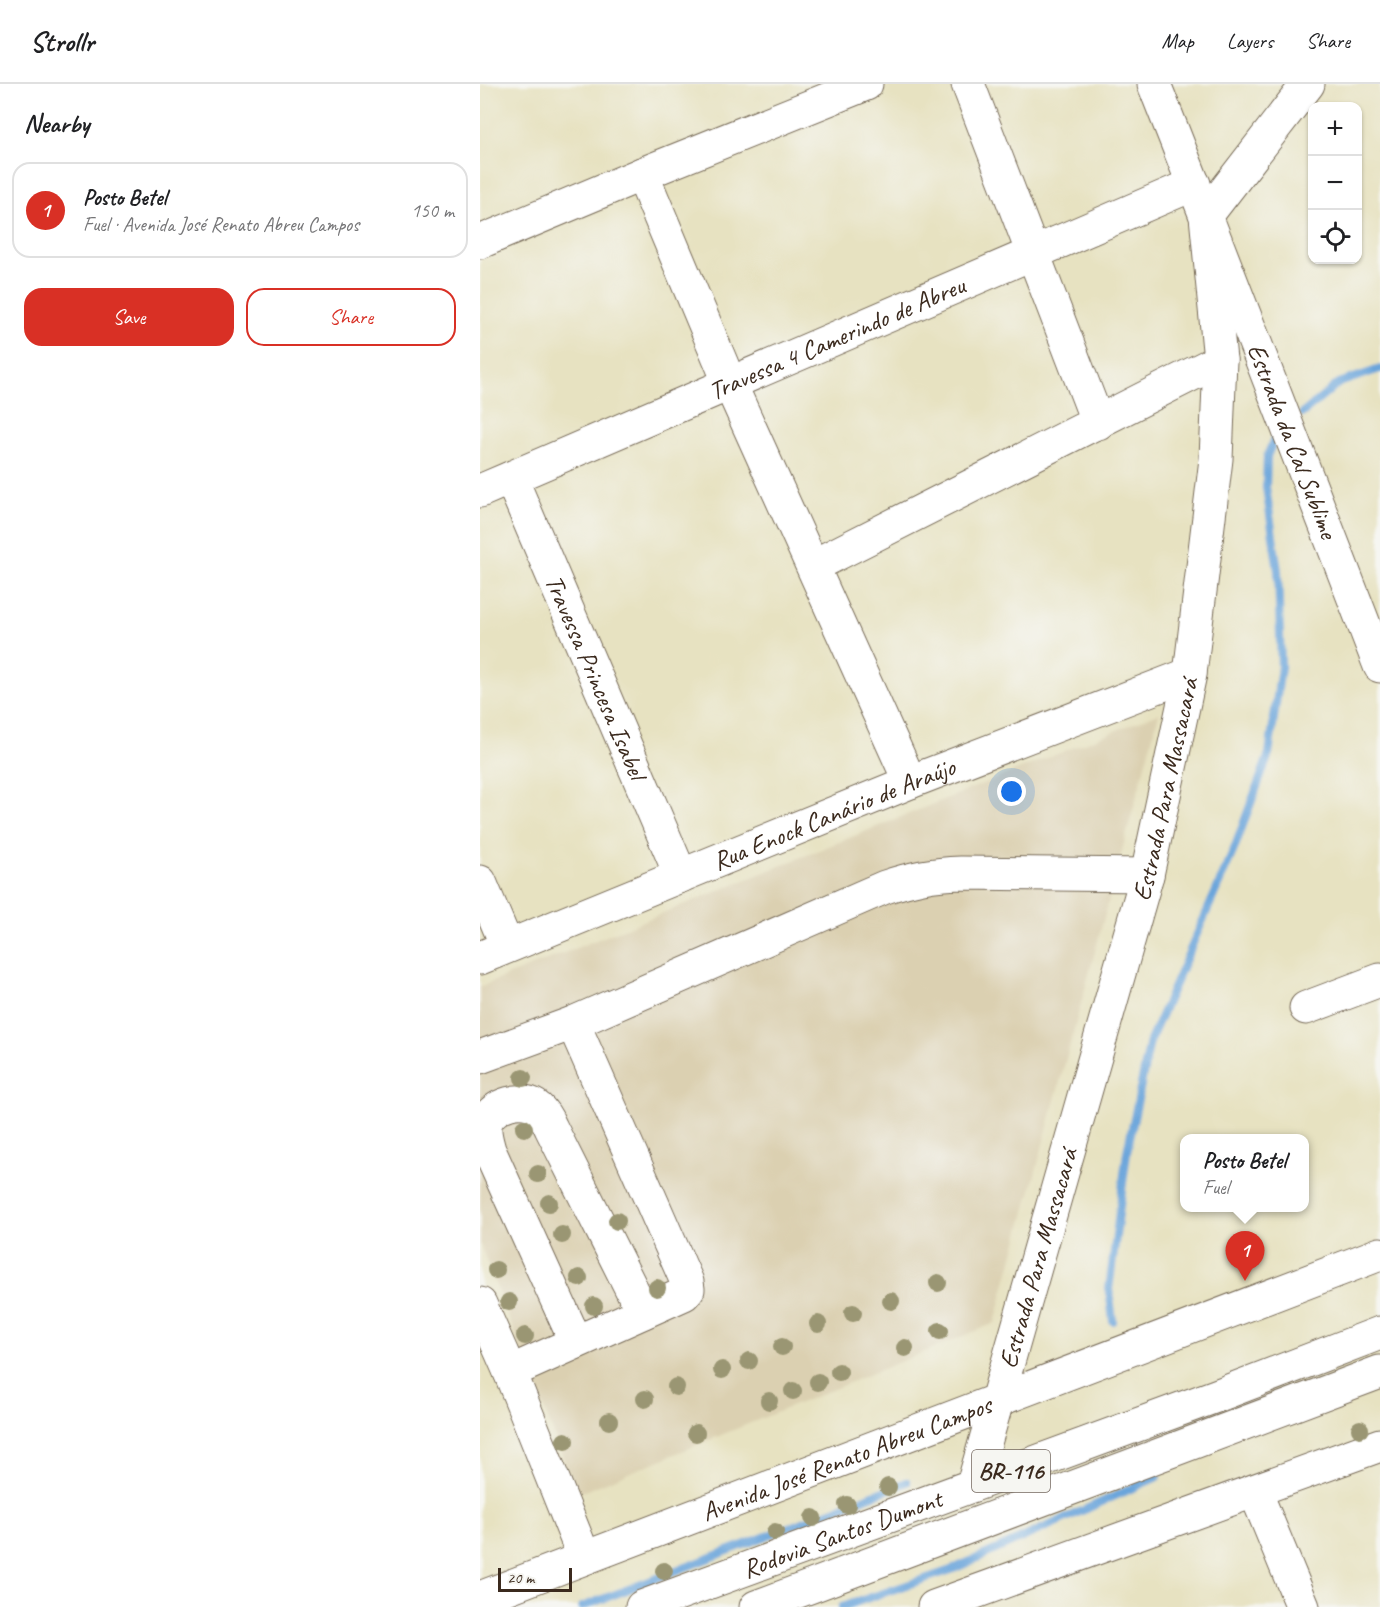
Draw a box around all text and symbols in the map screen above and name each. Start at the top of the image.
text: Strollr [30,24,94,59]
text: Map [1161,28,1194,54]
text: Layers [1227,28,1273,54]
text: Share [1306,28,1350,54]
map controls [1308,102,1362,264]
button: + [1308,102,1362,156]
text: Nearby [24,107,89,140]
button: − [1308,156,1362,210]
text: Posto Betel [83,184,166,212]
text: 1 [41,198,50,223]
text: 150 m [411,198,454,223]
button: locate [1308,210,1362,264]
text: Fuel · Avenida José Renato Abreu Campos [83,212,359,237]
street label: Travessa 4 Camerindo de Abreu [703,268,971,407]
button: Save [24,288,234,346]
button: Share [246,288,456,346]
street label: Estrada da Cal Sublime [1240,339,1347,546]
street label: Travessa Princesa Isabel [538,570,656,788]
street label: Estrada Para Massacará [1124,672,1206,904]
street label: Rua Enock Canário de Araújo [708,749,961,878]
your location [997,777,1026,806]
popup [1180,1134,1309,1212]
street label: Estrada Para Massacará [991,1142,1085,1372]
text: Posto Betel [1203,1147,1286,1175]
text: Fuel [1203,1175,1229,1200]
pin: 1 [1226,1232,1264,1281]
street label: Avenida José Renato Abreu Campos [697,1387,998,1528]
road number: BR-116 [972,1450,1050,1492]
street label: Rodovia Santos Dumont [738,1481,948,1585]
scale bar [498,1565,572,1592]
text: 20 m [507,1568,534,1588]

